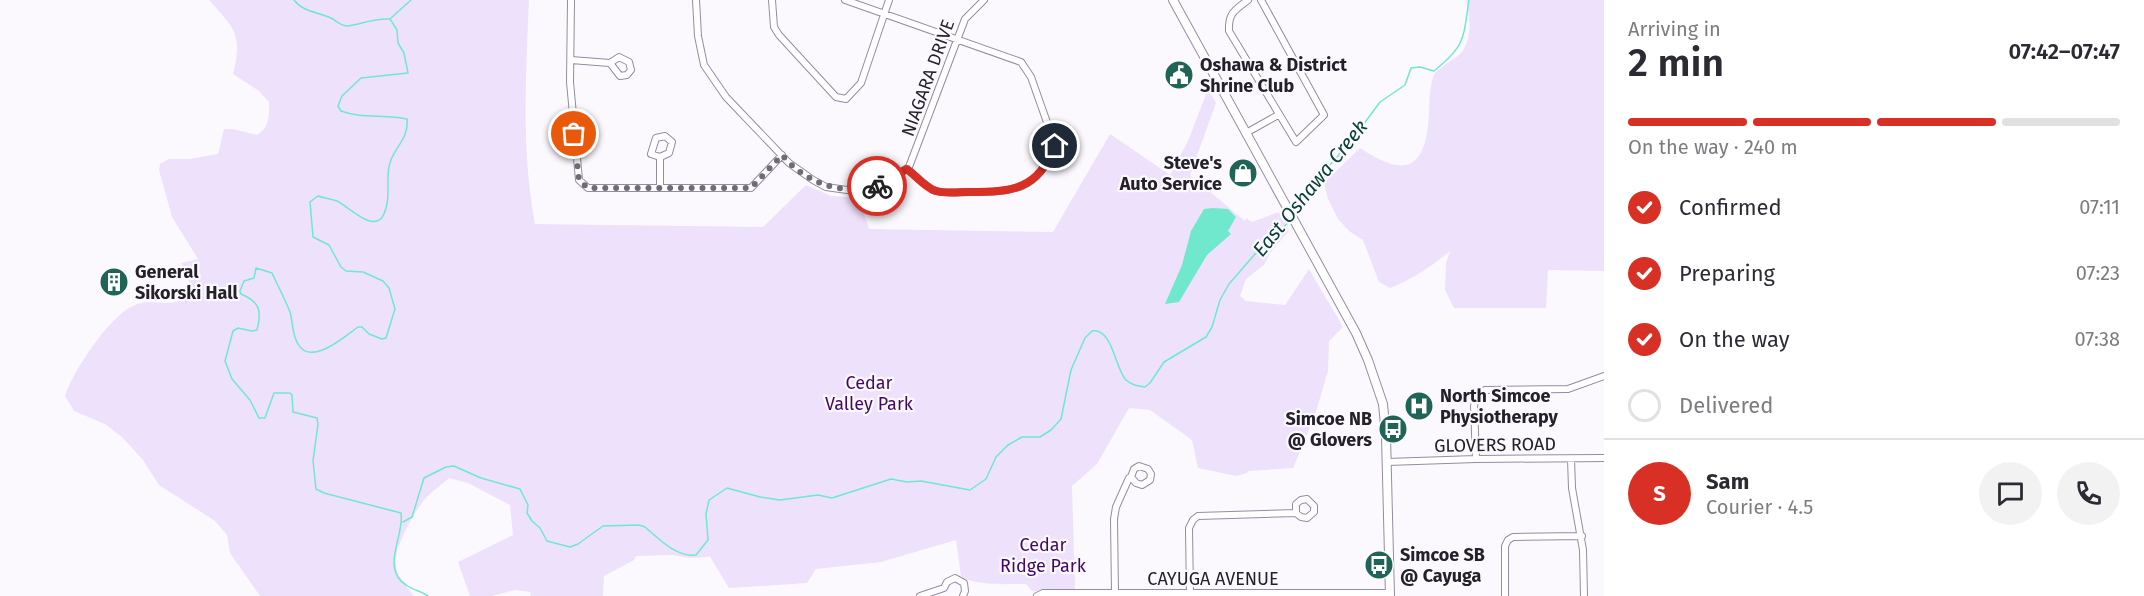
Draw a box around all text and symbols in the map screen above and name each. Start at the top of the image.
street label: NIAGARA DRIVE [897,17,959,139]
text: Arriving in [1628,17,1721,41]
text: 07:42–07:47 [2008,38,2120,65]
text: 2 min [1628,40,1724,86]
place label: Oshawa & District Shrine Club [1200,54,1348,97]
public building icon: Oshawa & District Shrine Club [1163,59,1195,91]
pin [548,108,599,159]
water label: East Oshawa Creek [1247,115,1373,261]
icon: bag [557,117,590,150]
pin [1029,120,1080,171]
icon: home [1038,129,1071,162]
text: On the way · 240 m [1628,135,1798,159]
place label: Steve's Auto Service [1119,152,1222,195]
courier [847,156,907,216]
shop icon: Steve's Auto Service [1227,157,1259,189]
icon: bike [861,170,894,203]
icon: check [1628,191,1661,224]
text: Confirmed [1679,194,1782,221]
text: 07:11 [2079,195,2120,219]
icon: check [1628,257,1661,290]
text: Preparing [1679,260,1775,287]
place label: General Sikorski Hall [135,261,239,304]
text: 07:23 [2076,261,2120,285]
building icon: General Sikorski Hall [98,266,130,298]
icon: check [1628,323,1661,356]
text: On the way [1679,326,1790,353]
text: 07:38 [2074,327,2120,351]
park label: Cedar Valley Park [825,372,914,415]
place label: North Simcoe Physiotherapy [1440,385,1558,428]
hospital icon: North Simcoe Physiotherapy [1403,390,1435,422]
text: Delivered [1679,392,1774,419]
place label: Simcoe NB @ Glovers [1285,408,1372,451]
bus stop icon: Simcoe NB @ Glovers [1377,413,1409,445]
street label: GLOVERS ROAD [1434,433,1556,457]
button: chat [1979,462,2042,525]
button: phone [2057,462,2120,525]
text: Sam [1706,468,1749,495]
text: S [1653,480,1666,507]
text: Courier · 4.5 [1706,495,1813,519]
park label: Cedar Ridge Park [1000,534,1087,577]
place label: Simcoe SB @ Cayuga [1400,544,1485,587]
bus stop icon: Simcoe SB @ Cayuga [1363,549,1395,581]
street label: CAYUGA AVENUE [1147,568,1279,590]

